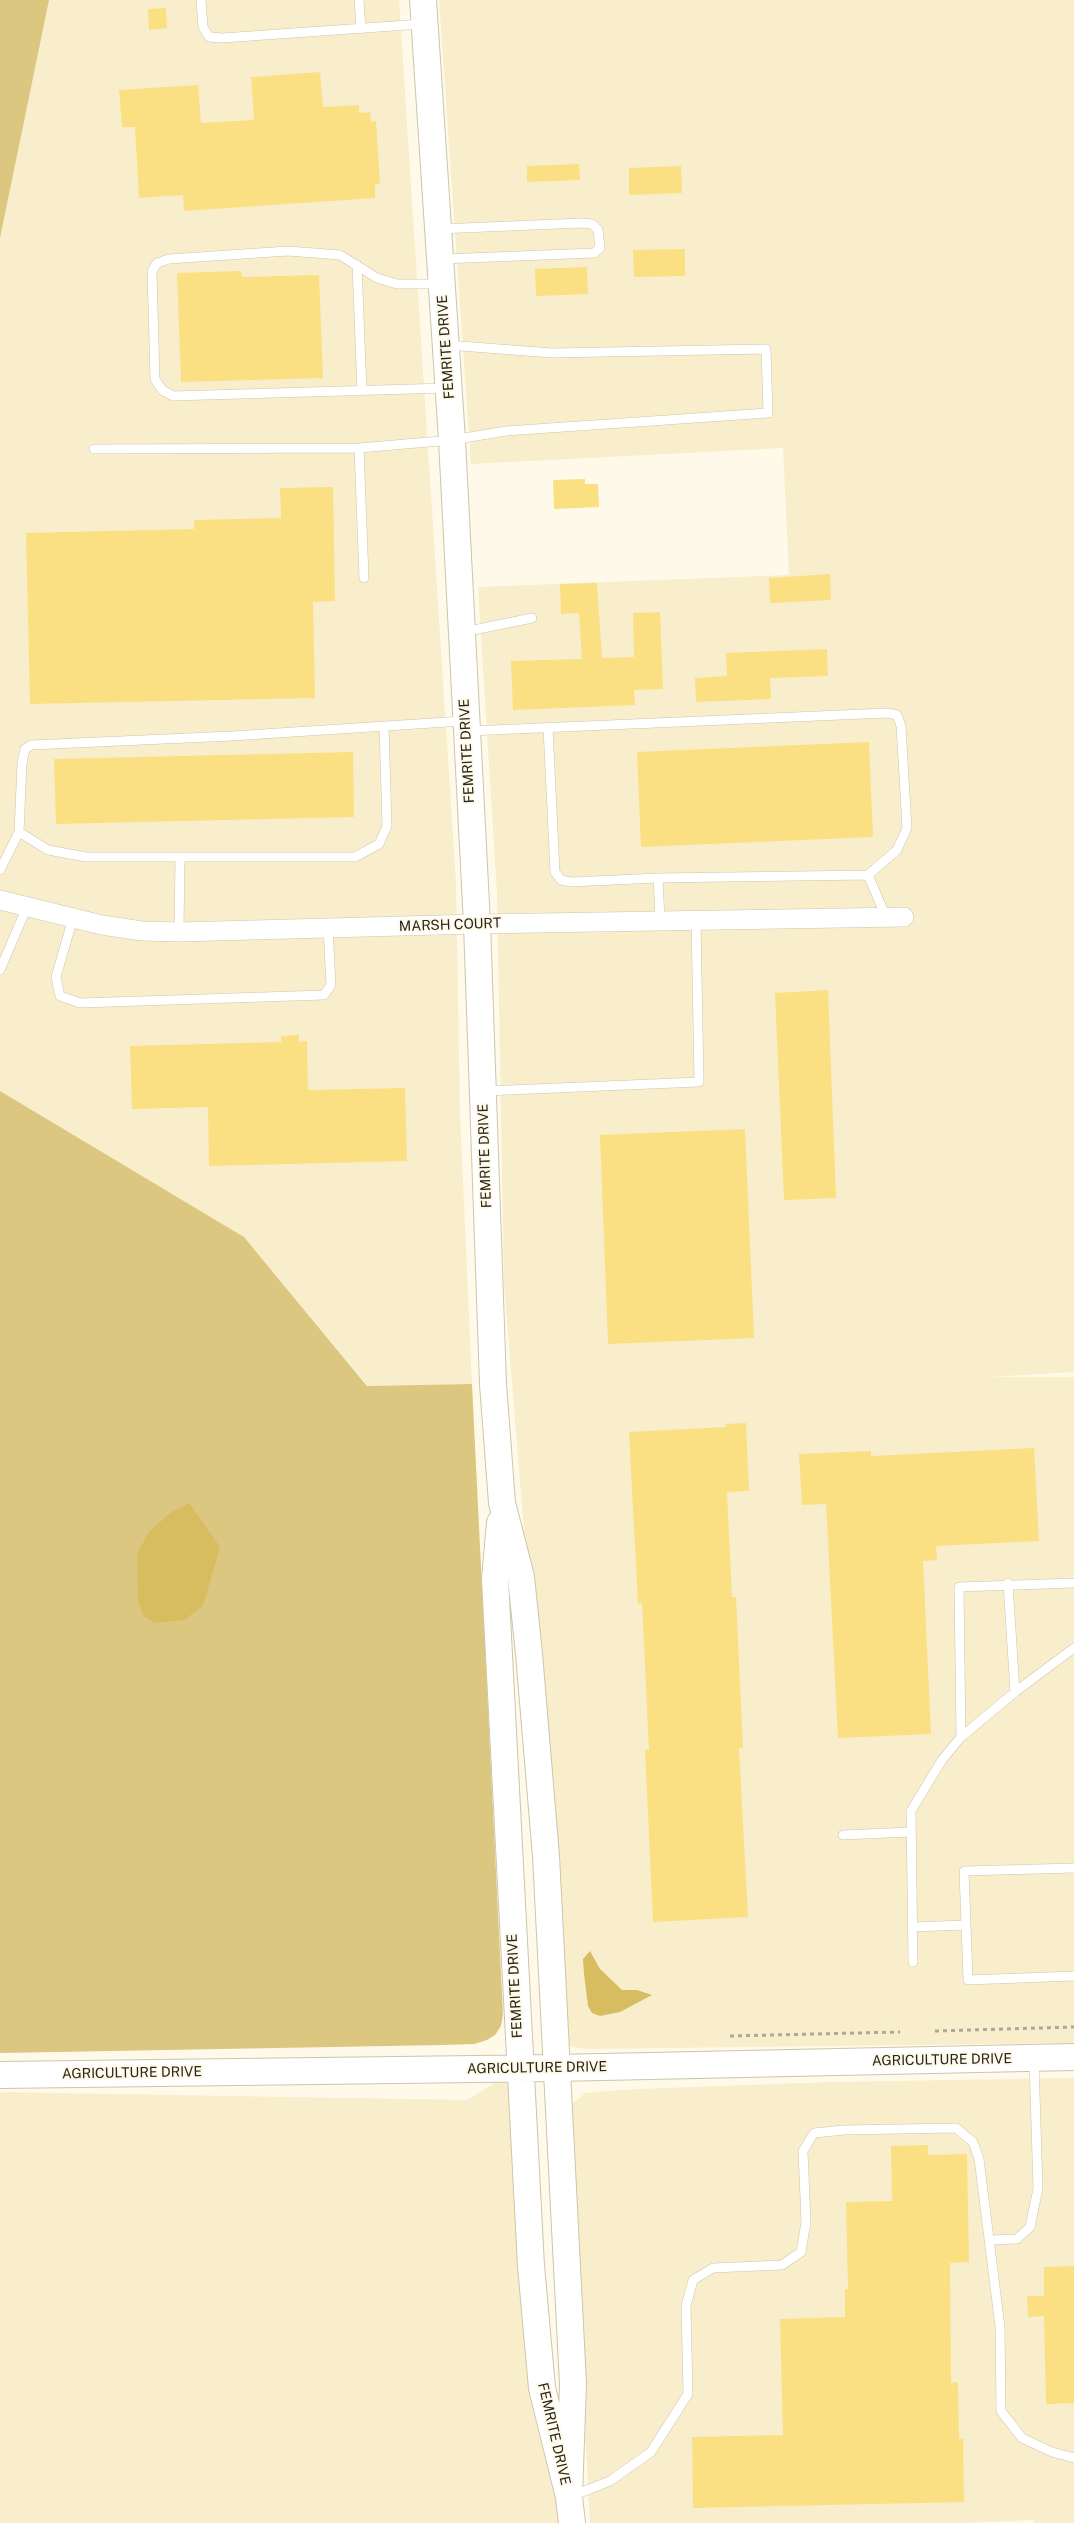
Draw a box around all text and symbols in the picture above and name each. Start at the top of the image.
street label: FEMRITE DRIVE [434,294,458,400]
street label: FEMRITE DRIVE [456,698,478,804]
street label: MARSH COURT [399,915,501,935]
street label: FEMRITE DRIVE [475,1103,495,1209]
street label: FEMRITE DRIVE [504,1933,526,2039]
street label: AGRICULTURE DRIVE [872,2050,1012,2070]
street label: AGRICULTURE DRIVE [467,2058,607,2078]
street label: AGRICULTURE DRIVE [62,2063,202,2083]
street label: FEMRITE DRIVE [534,2381,574,2487]

